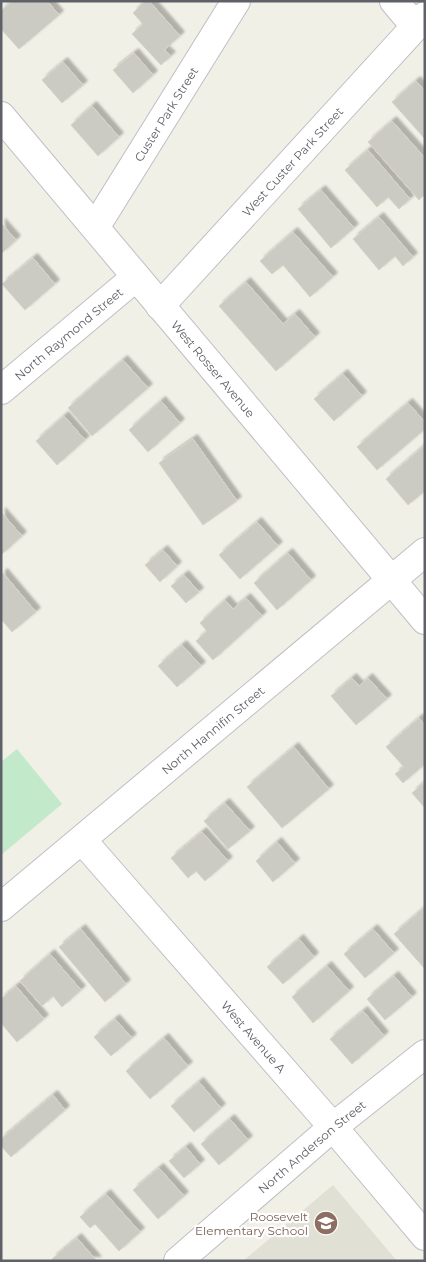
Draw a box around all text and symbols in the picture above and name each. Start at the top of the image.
street label: Custer Park Street [131,64,201,164]
street label: West Custer Park Street [238,103,346,219]
street label: North Raymond Street [11,284,126,383]
street label: West Rosser Avenue [168,317,259,420]
street label: North Hannifin Street [158,682,267,777]
street label: West Avenue A [218,997,290,1076]
street label: North Anderson Street [255,1097,369,1196]
place label: Roosevelt Elementary School [195,1209,308,1238]
school or university icon: Roosevelt Elementary School [313,1210,339,1236]

